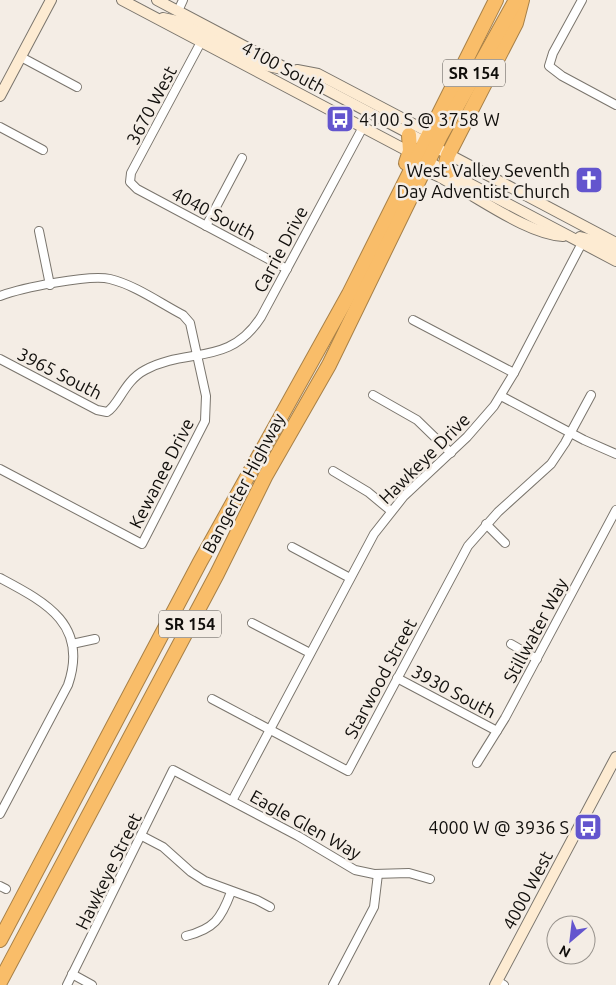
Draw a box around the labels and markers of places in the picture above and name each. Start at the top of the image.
bus stop icon: 4100 S @ 3758 W [325,104,355,134]
place label: 4100 S @ 3758 W [359,109,500,129]
place label: West Valley Seventh Day Adventist Church [397,160,570,201]
church icon: West Valley Seventh Day Adventist Church [574,165,604,195]
bus stop icon: 4000 W @ 3936 S [573,812,603,842]
place label: 4000 W @ 3936 S [428,817,569,837]

